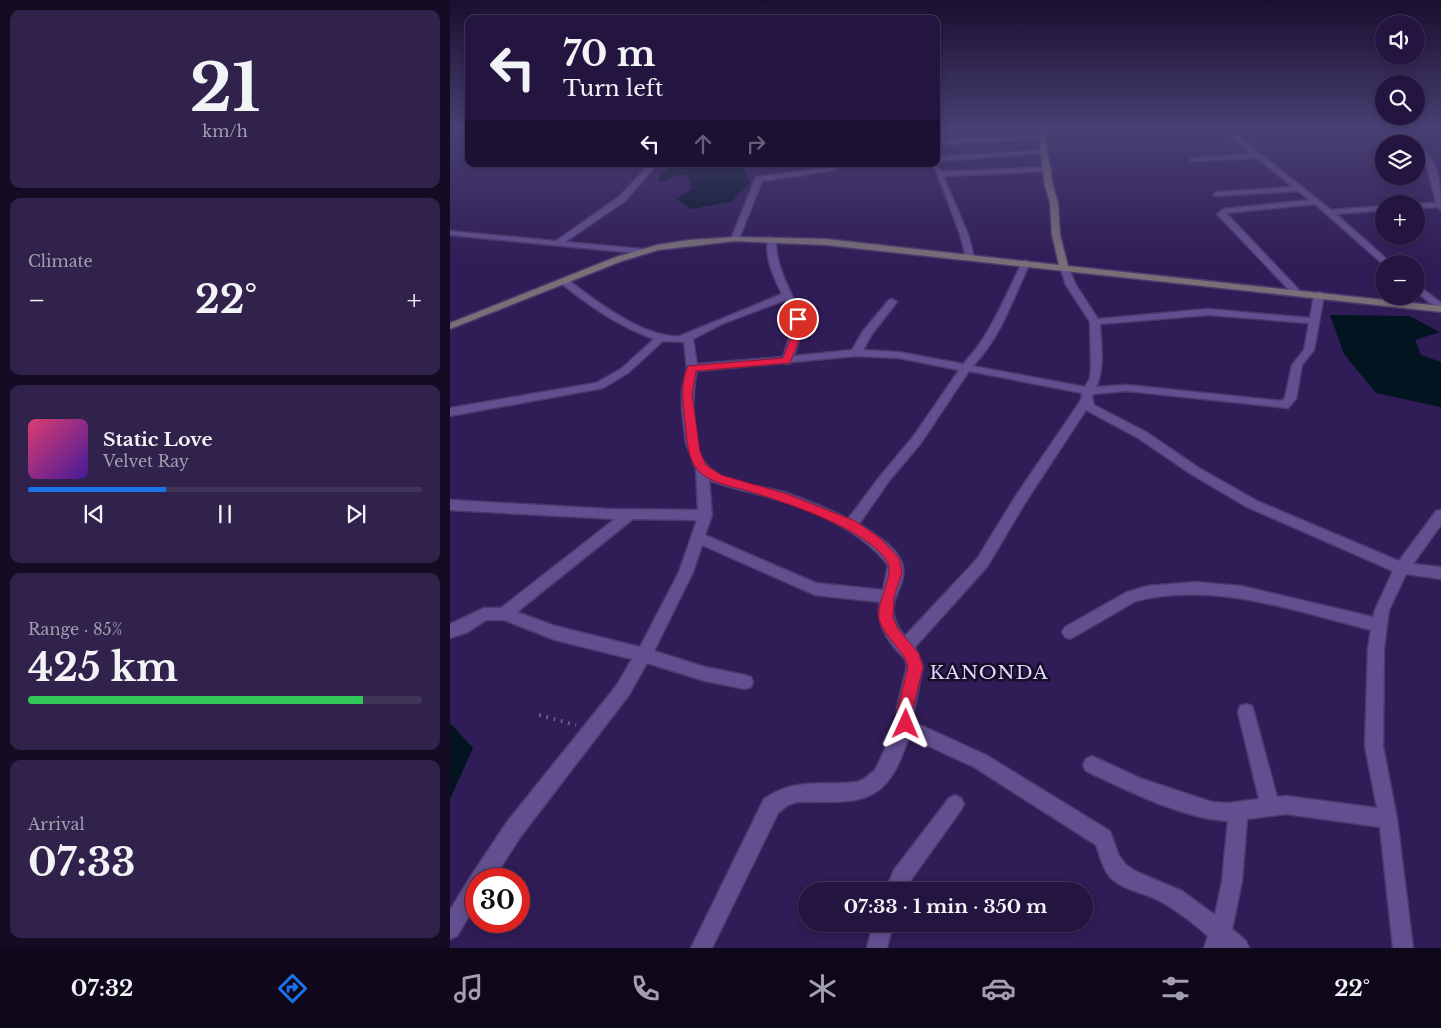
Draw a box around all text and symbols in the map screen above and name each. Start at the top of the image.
map controls [1375,15,1425,305]
button: sound [1375,15,1425,65]
text: 70 m [563,32,656,75]
icon: left [480,35,545,100]
text: 21 [190,48,260,129]
text: Turn left [563,75,663,102]
button: search [1375,75,1425,125]
text: km/h [202,121,248,141]
icon: left [636,130,664,158]
icon: ahead [689,130,717,158]
icon: right [742,130,770,158]
button: layers [1375,135,1425,185]
button: + [1375,195,1425,245]
text: Climate [28,251,93,271]
button: − [1375,255,1425,305]
text: 22° [195,276,257,323]
text: − [28,283,46,318]
text: + [407,283,422,318]
pin [777,298,819,340]
icon: arrive [784,305,812,333]
text: Static Love [103,428,213,451]
text: Velvet Ray [103,451,189,471]
icon: previous [80,500,108,528]
icon: pause [211,500,239,528]
icon: next [342,500,370,528]
text: Range · 85% [28,619,122,639]
text: 425 km [28,644,178,691]
district label: KANONDA [929,661,1049,684]
position arrow [879,697,931,749]
text: Arrival [28,814,85,834]
text: 07:33 [28,839,136,886]
speed limit sign: 30 [465,868,530,933]
text: 07:33 · 1 min · 350 m [844,895,1047,918]
icon: directions [275,971,310,1006]
icon: music [451,971,486,1006]
icon: phone [628,971,663,1006]
icon: climate [805,971,840,1006]
icon: car [981,971,1016,1006]
icon: filters [1158,971,1193,1006]
text: 07:32 [71,975,133,1002]
text: 22° [1334,975,1370,1002]

